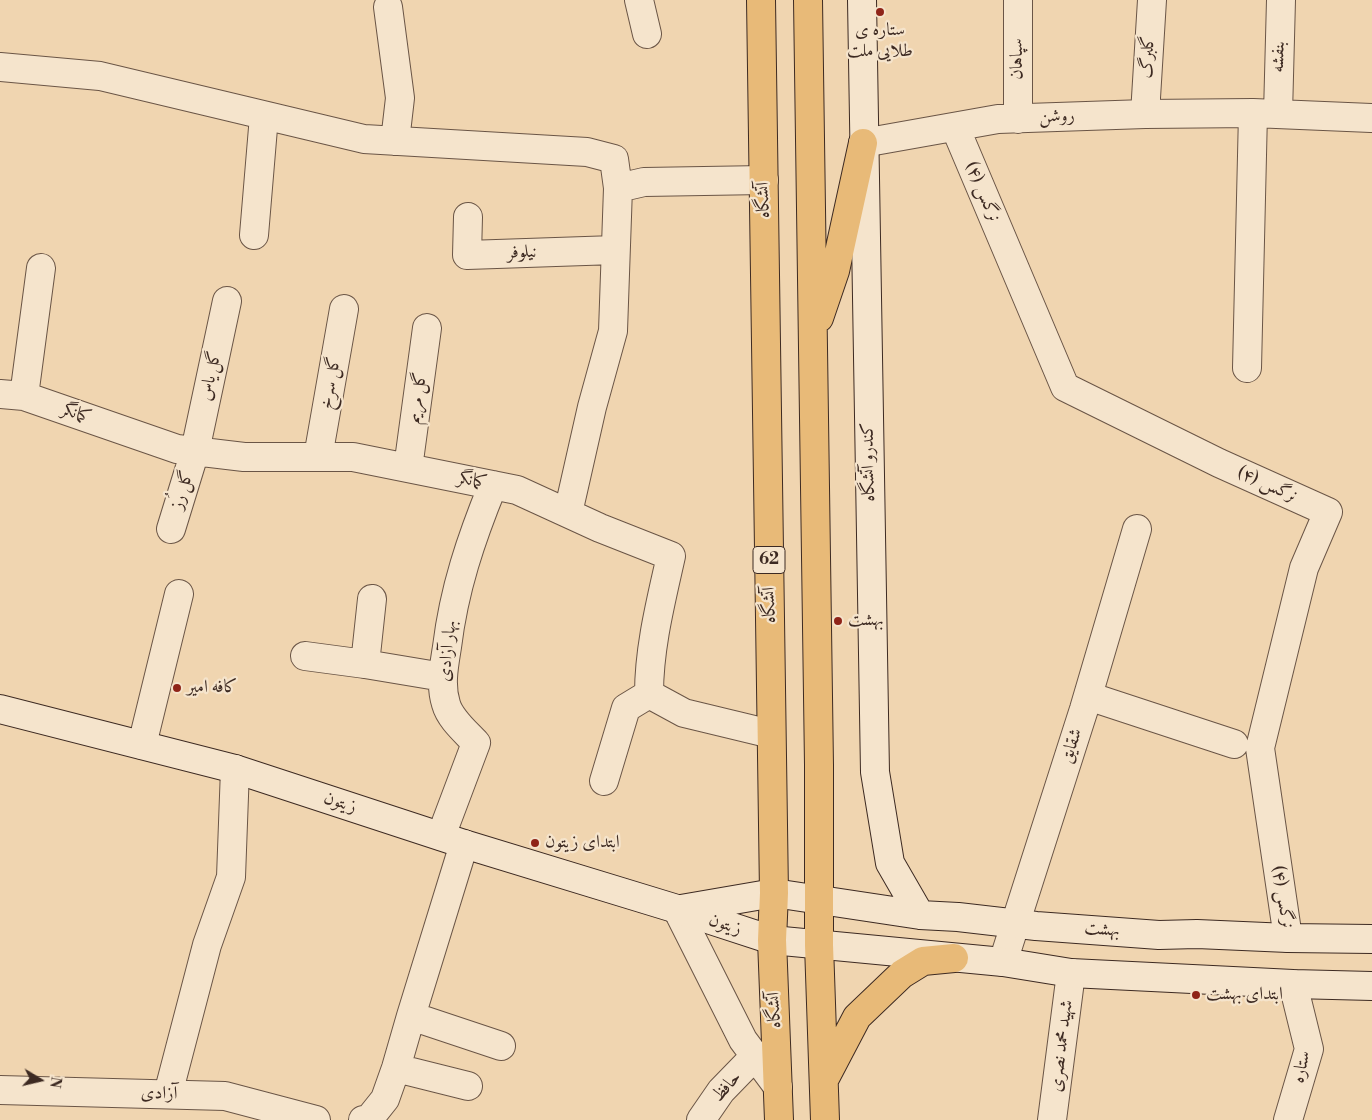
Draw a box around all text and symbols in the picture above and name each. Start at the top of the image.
marker: ستاره ی طلایی ملت [874,6,886,18]
place label: ستاره ی طلایی ملت [847,20,913,62]
street label: گلبرگ [1136,35,1160,79]
street label: سپاهان [1007,38,1029,80]
street label: بنفشه [1268,41,1290,73]
street label: روشن [1039,106,1075,128]
street label: نرگس (۴) [960,158,1004,226]
street label: آتشگاه [753,182,775,218]
street label: نیلوفر [507,242,537,264]
street label: گل یاس [195,349,227,403]
street label: گل سرخ [316,355,346,411]
street label: گل مریم [404,371,432,425]
street label: کمانگر [58,399,94,429]
street label: کندرو آتشگاه [858,422,880,502]
street label: نرگس (۴) [1233,462,1301,508]
street label: گل رُز [167,468,199,512]
street label: کمانگر [455,468,489,494]
road number: 62 [753,546,785,574]
street label: آتشگاه [759,587,781,623]
place label: بهشت [848,610,884,632]
marker: بهشت [832,615,844,627]
street label: بهار آزادی [434,619,462,683]
place label: کافه امیر [187,677,238,699]
marker: کافه امیر [171,682,183,694]
street label: شقایق [1056,726,1088,766]
street label: زیتون [321,788,359,818]
place label: ابتدای زیتون [545,832,620,854]
marker: ابتدای زیتون [529,837,541,849]
street label: نرگس (۴) [1266,864,1298,930]
street label: زیتون [706,910,744,940]
street label: بهشت [1083,918,1121,942]
place label: ابتدای بهشت [1206,984,1283,1006]
marker: ابتدای بهشت [1190,989,1202,1001]
street label: آتشگاه [764,992,786,1028]
street label: شهید محمد نصری [1046,999,1078,1093]
street label: ستاره [1288,1049,1316,1085]
north arrow [15,1055,65,1105]
street label: حافظ [708,1067,746,1107]
text: N [45,1075,65,1089]
street label: آزادی [140,1083,178,1105]

